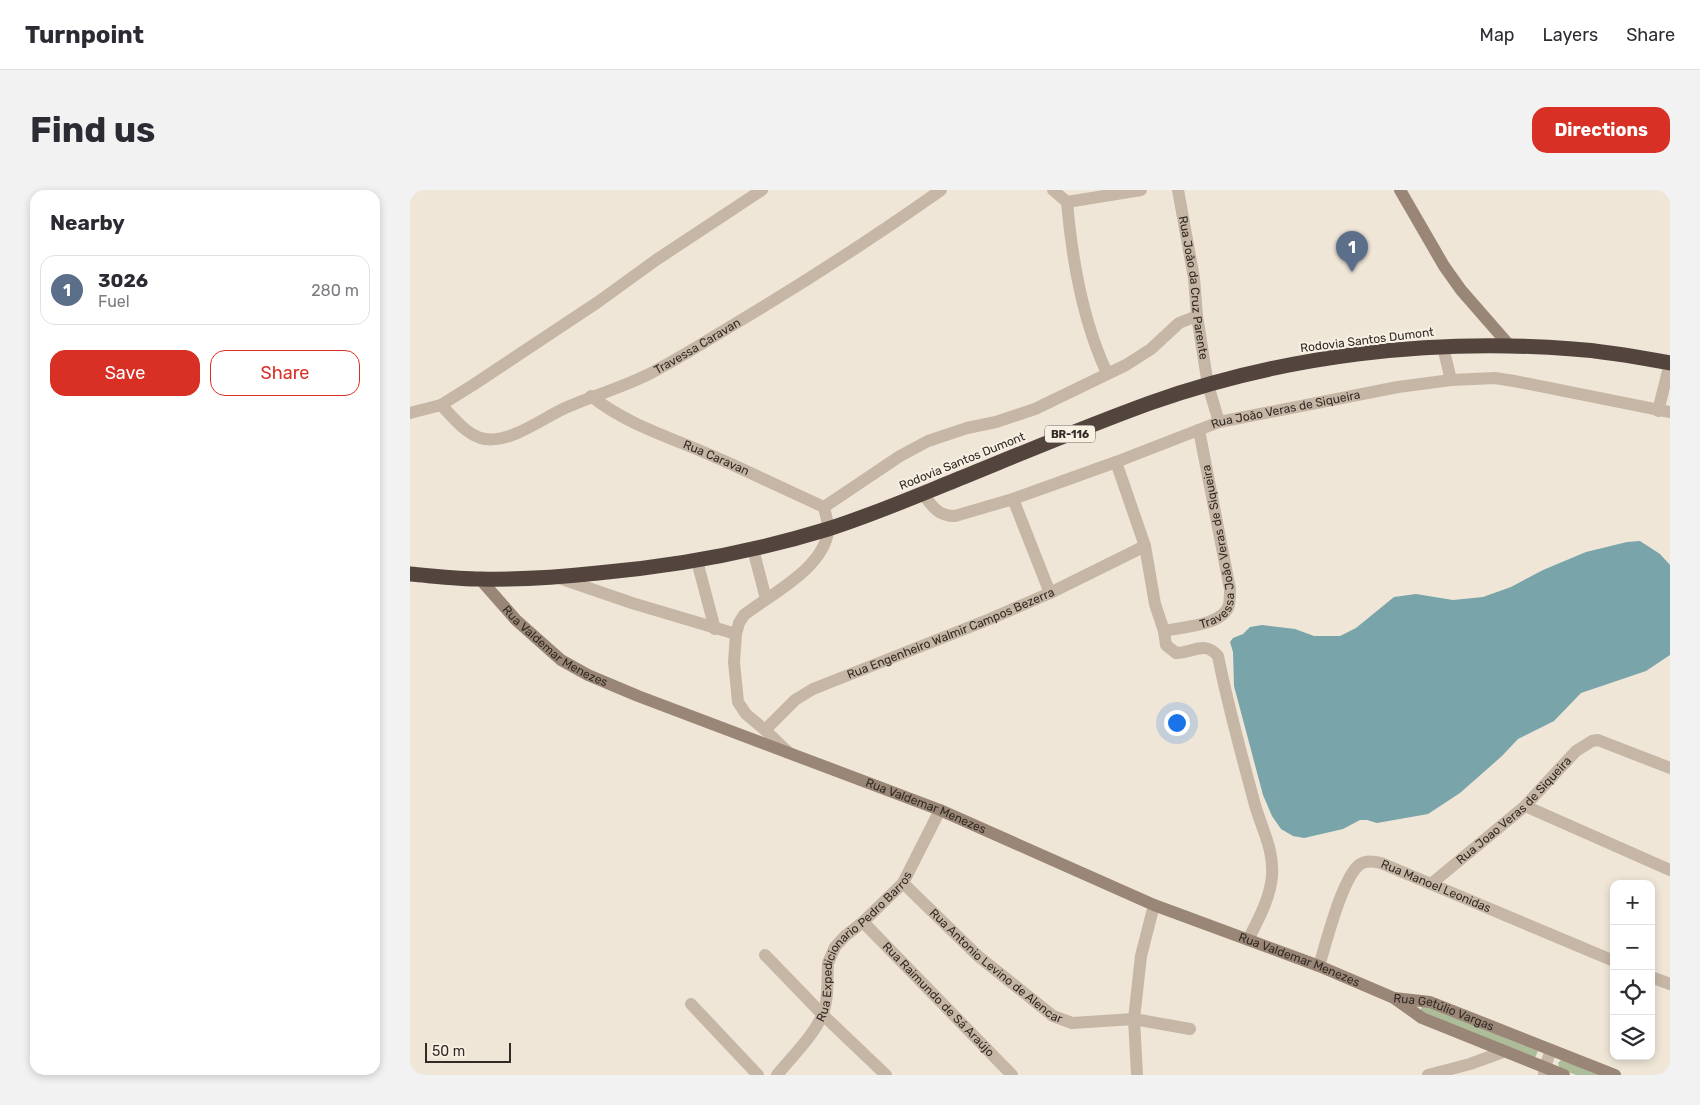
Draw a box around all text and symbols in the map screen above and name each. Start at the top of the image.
text: Turnpoint [25,21,144,49]
text: Map [1480,24,1515,46]
text: Layers [1543,24,1598,46]
text: Share [1626,24,1675,46]
button: Directions [1532,107,1670,153]
text: Find us [30,109,155,151]
text: Nearby [50,210,125,235]
street label: Rua João da Cruz Parente [1176,215,1211,361]
pin: 1 [1336,231,1368,272]
text: 3026 [98,269,148,292]
text: 1 [63,281,71,300]
text: 280 m [311,281,359,300]
text: Fuel [98,292,130,311]
street label: Travessa Caravan [652,315,743,377]
street label: Rodovia Santos Dumont [1299,325,1435,355]
button: Save [50,350,200,396]
button: Share [210,350,360,396]
street label: Rua João Veras de Siqueira [1209,388,1361,431]
road number: BR-116 [1045,425,1095,442]
street label: Rodovia Santos Dumont [897,429,1027,493]
street label: Rua Caravan [681,437,751,478]
street label: Travessa João Veras de Siqueira [1187,452,1211,632]
text: Travessa João Veras de Siqueira [1198,464,1237,631]
street label: Rua Engenheiro Walmir Campos Bezerra [845,585,1057,682]
street label: Rua Valdemar Menezes [500,603,610,689]
your location [1164,710,1190,736]
street label: Rua Joao Veras de Siqueira [1454,754,1574,867]
street label: Rua Valdemar Menezes [864,776,988,837]
street label: Rua Manoel Leonidas [1379,857,1493,915]
street label: Rua Expedicionario Pedro Barros [813,869,915,1024]
map controls [1610,880,1655,1060]
button: + [1610,880,1655,925]
street label: Rua Antonio Levino de Alencar [927,906,1065,1026]
button: − [1610,925,1655,970]
street label: Rua Valdemar Menezes [1237,930,1362,990]
street label: Rua Raimundo de Sá Araújo [880,939,997,1060]
button: locate [1610,970,1655,1015]
street label: Rua Getúlio Vargas [1393,991,1496,1034]
button: layers [1610,1015,1655,1060]
scale bar [425,1040,511,1063]
text: 50 m [432,1043,465,1060]

